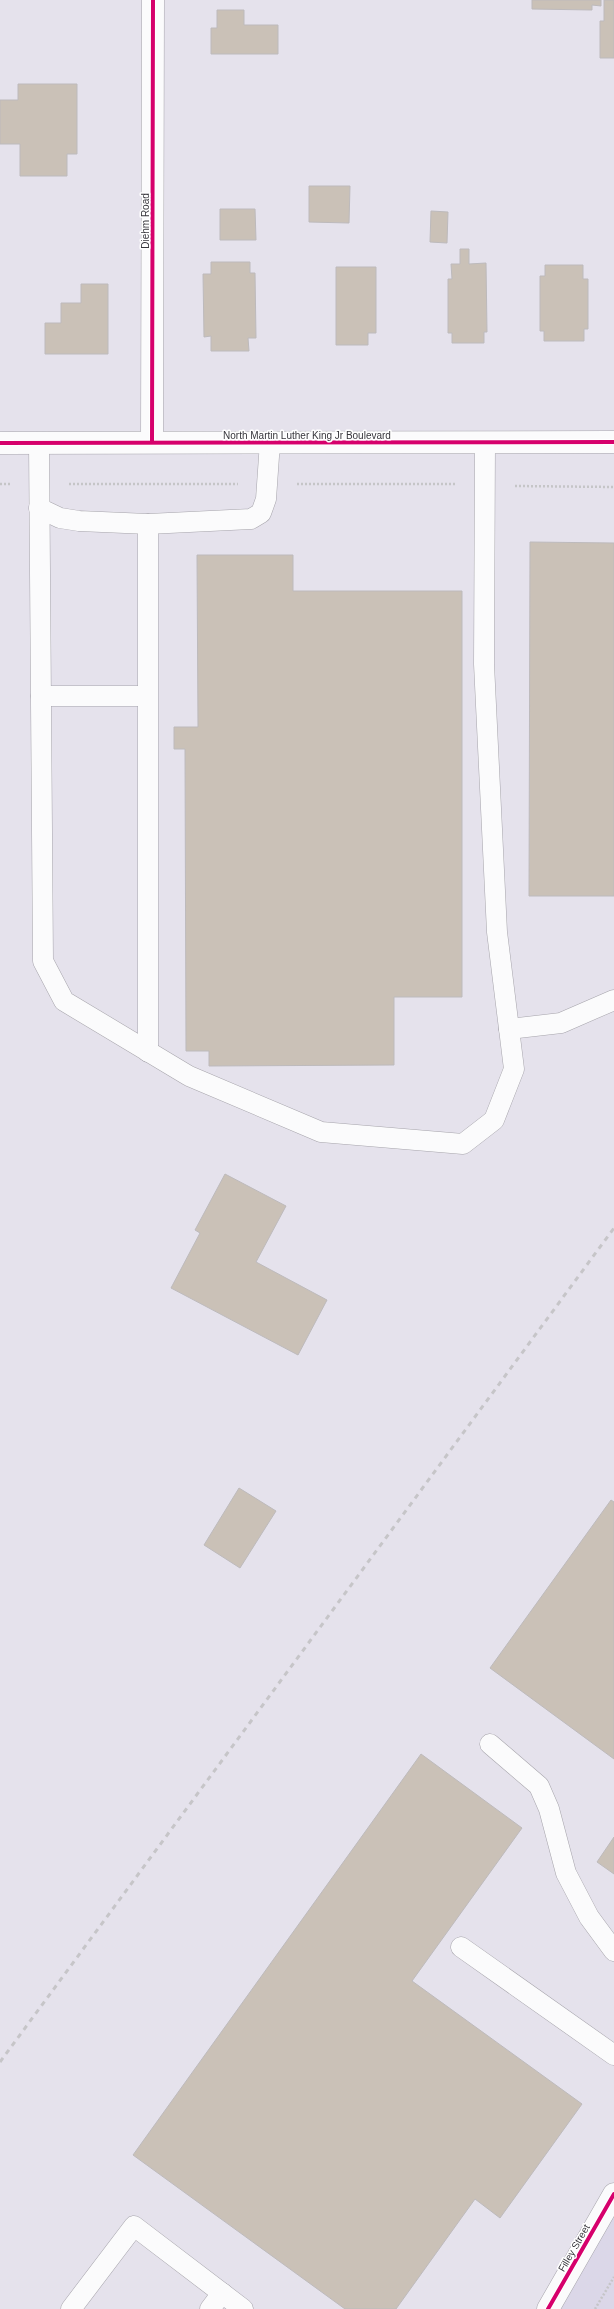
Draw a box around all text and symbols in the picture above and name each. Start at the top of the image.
street label: Diehm Road [140,193,151,249]
street label: North Martin Luther King Jr Boulevard [223,430,391,441]
street label: Filley Street [556,2222,592,2274]

